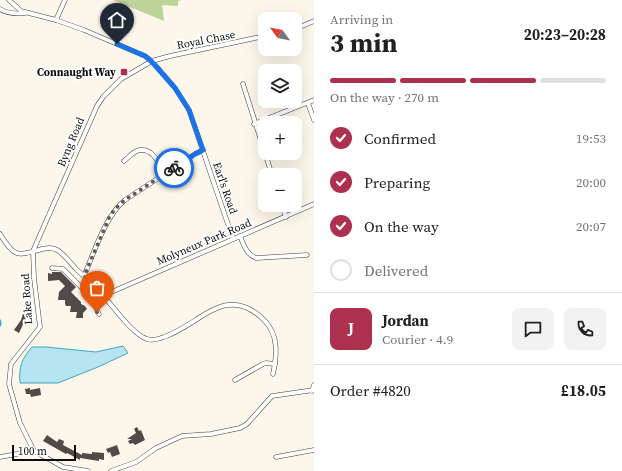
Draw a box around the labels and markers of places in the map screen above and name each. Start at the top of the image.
pin [100,3,134,44]
place label: Connaught Way [37,65,116,80]
marker: Connaught Way [119,67,129,77]
pin [80,271,114,312]

